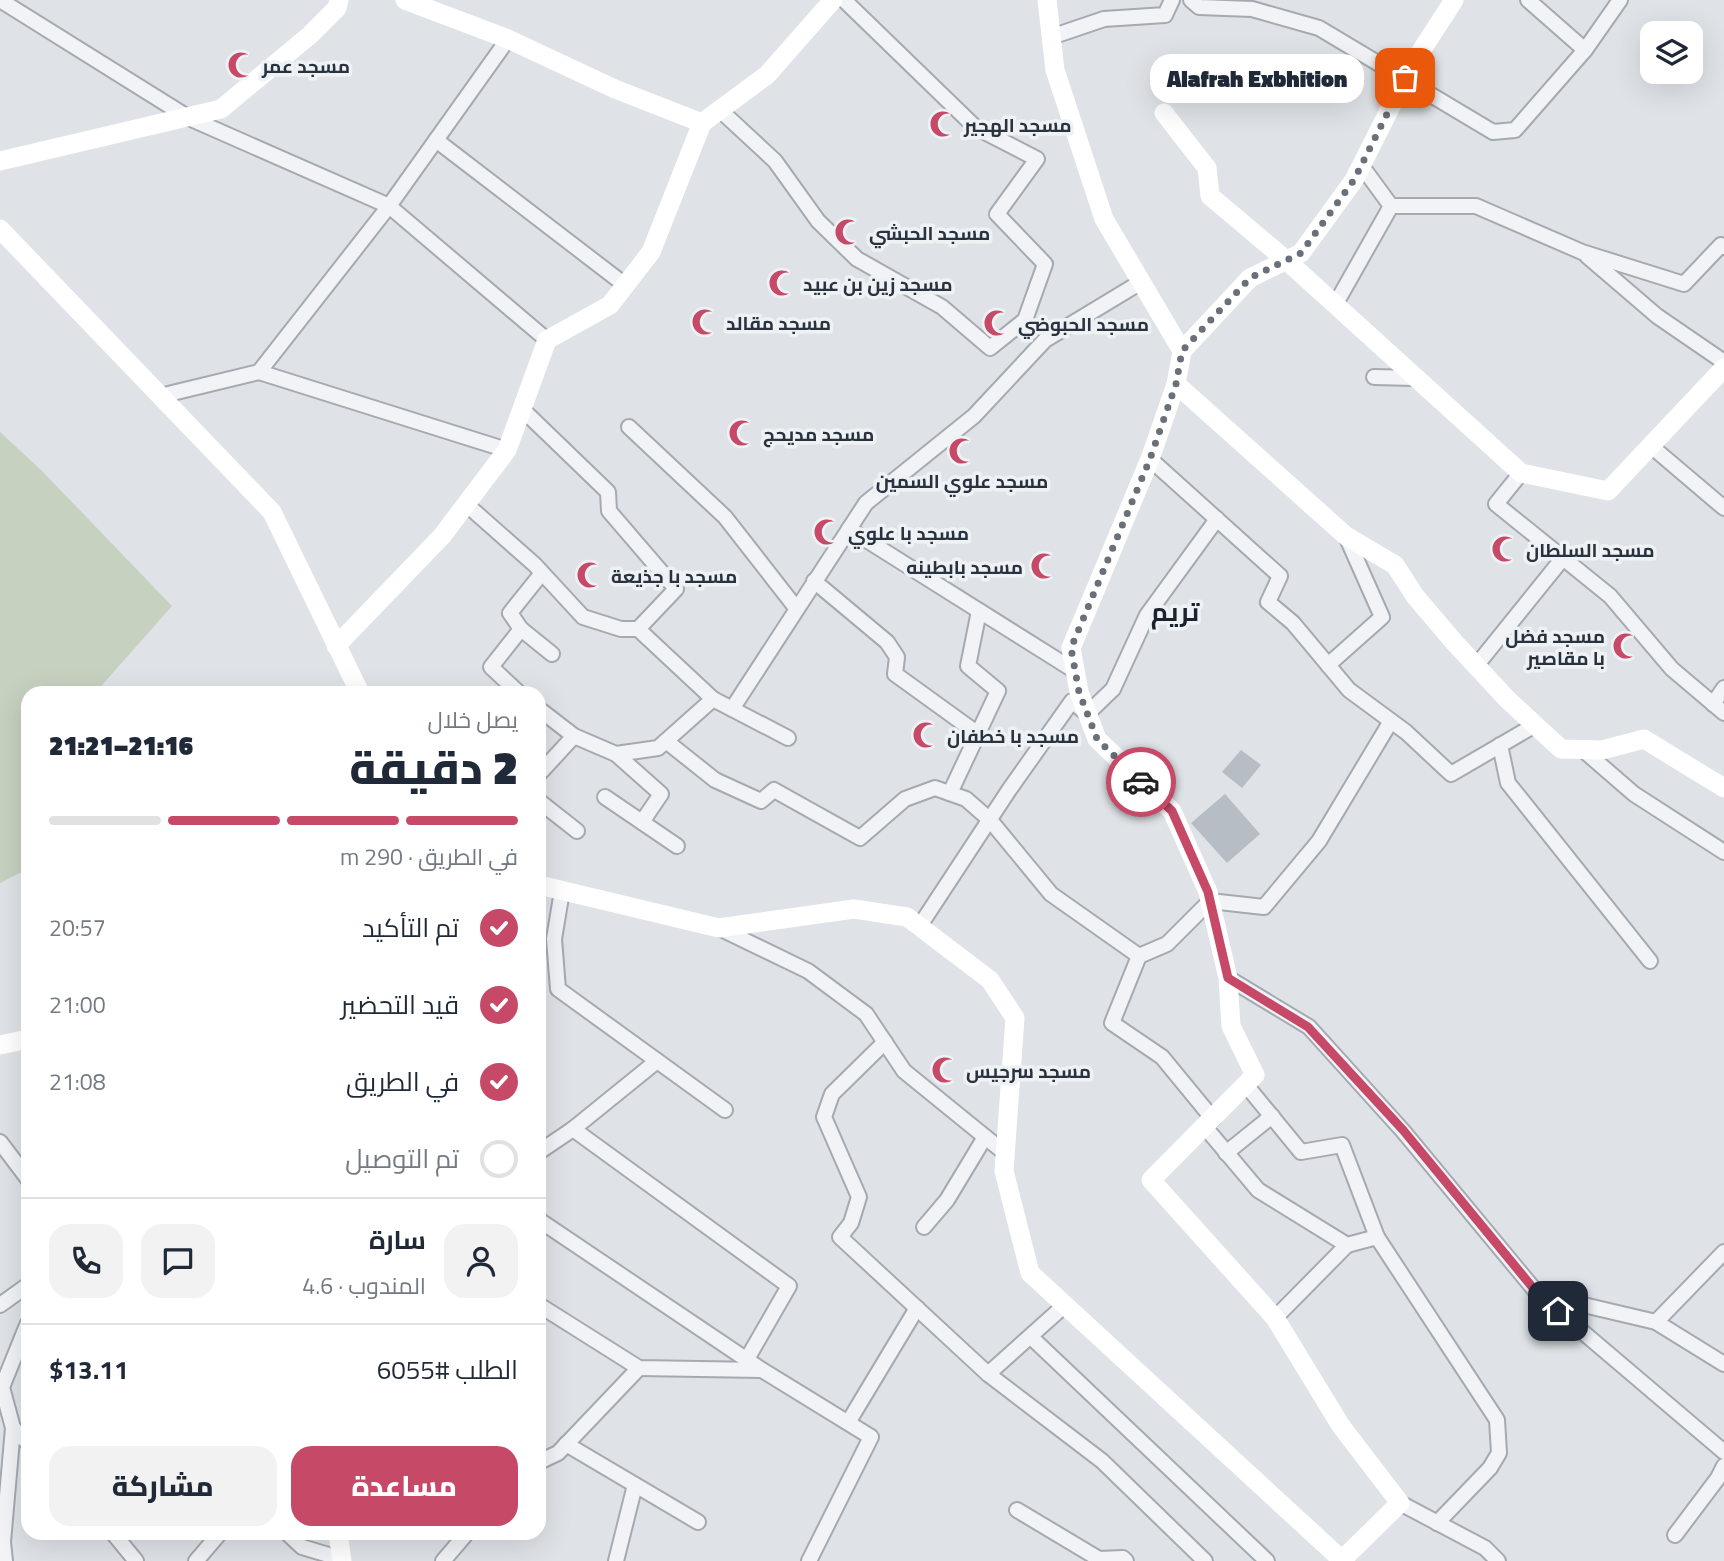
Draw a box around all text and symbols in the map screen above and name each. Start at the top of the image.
map controls [1640,21,1703,84]
button: layers [1640,21,1703,84]
pin [1375,48,1435,108]
mosque icon: مسجد عمر [226,50,256,80]
place label: مسجد عمر [261,51,350,80]
callout: Alafrah Exbhition [1150,54,1363,102]
icon: bag [1386,59,1424,97]
text: Alafrah Exbhition [1167,61,1347,96]
mosque icon: مسجد الهجير [928,109,958,139]
place label: مسجد الهجير [963,110,1072,139]
mosque icon: مسجد الحبشي [833,217,863,247]
place label: مسجد الحبشي [869,218,990,249]
mosque icon: مسجد زين بن عبيد [767,268,797,298]
place label: مسجد زين بن عبيد [803,269,952,298]
mosque icon: مسجد مقالد [690,307,720,337]
place label: مسجد مقالد [726,308,831,337]
mosque icon: مسجد الحبوضي [982,308,1012,338]
place label: مسجد الحبوضي [1018,309,1149,339]
mosque icon: مسجد مديحج [727,418,757,448]
place label: مسجد مديحج [763,419,874,448]
mosque icon: مسجد علوي السمين [947,436,977,466]
place label: مسجد علوي السمين [876,466,1048,497]
mosque icon: مسجد با علوي [812,517,842,547]
place label: مسجد با علوي [848,518,969,549]
mosque icon: مسجد السلطان [1490,534,1520,564]
place label: مسجد السلطان [1526,535,1655,564]
mosque icon: مسجد بابطينه [1029,551,1059,581]
place label: مسجد بابطينه [906,552,1023,581]
mosque icon: مسجد با جذيعة [575,560,605,590]
place label: مسجد با جذيعة [611,561,737,590]
district label: تريم [1151,592,1200,631]
place label: مسجد فضل با مقاصير [1505,621,1605,672]
mosque icon: مسجد فضل با مقاصير [1611,631,1641,661]
text: يصل خلال [428,702,518,737]
mosque icon: مسجد با خطفان [911,720,941,750]
place label: مسجد با خطفان [947,721,1079,750]
text: 21:16–21:21 [49,726,193,765]
text: 2 دقيقة [349,732,518,802]
courier [1106,747,1176,817]
icon: car [1122,763,1160,801]
text: في الطريق · 290 m [340,839,518,874]
text: تم التأكيد [362,908,459,947]
icon: check [480,909,518,947]
text: 20:57 [49,910,106,945]
text: قيد التحضير [341,985,459,1024]
icon: check [480,986,518,1024]
text: 21:00 [49,987,106,1022]
mosque icon: مسجد سرجيس [930,1055,960,1085]
place label: مسجد سرجيس [966,1056,1091,1085]
text: في الطريق [346,1062,459,1101]
icon: check [480,1063,518,1101]
text: 21:08 [49,1064,106,1099]
text: تم التوصيل [345,1139,459,1178]
text: سارة [369,1220,426,1259]
button: phone [49,1224,123,1298]
button: chat [141,1224,215,1298]
button: person [444,1224,518,1298]
text: المندوب · 4.6 [302,1268,426,1303]
pin [1528,1281,1588,1341]
icon: home [1539,1292,1577,1330]
text: $13.11 [49,1350,128,1389]
text: الطلب #6055 [377,1350,518,1389]
button: مشاركة [49,1446,277,1526]
button: مساعدة [291,1446,518,1526]

